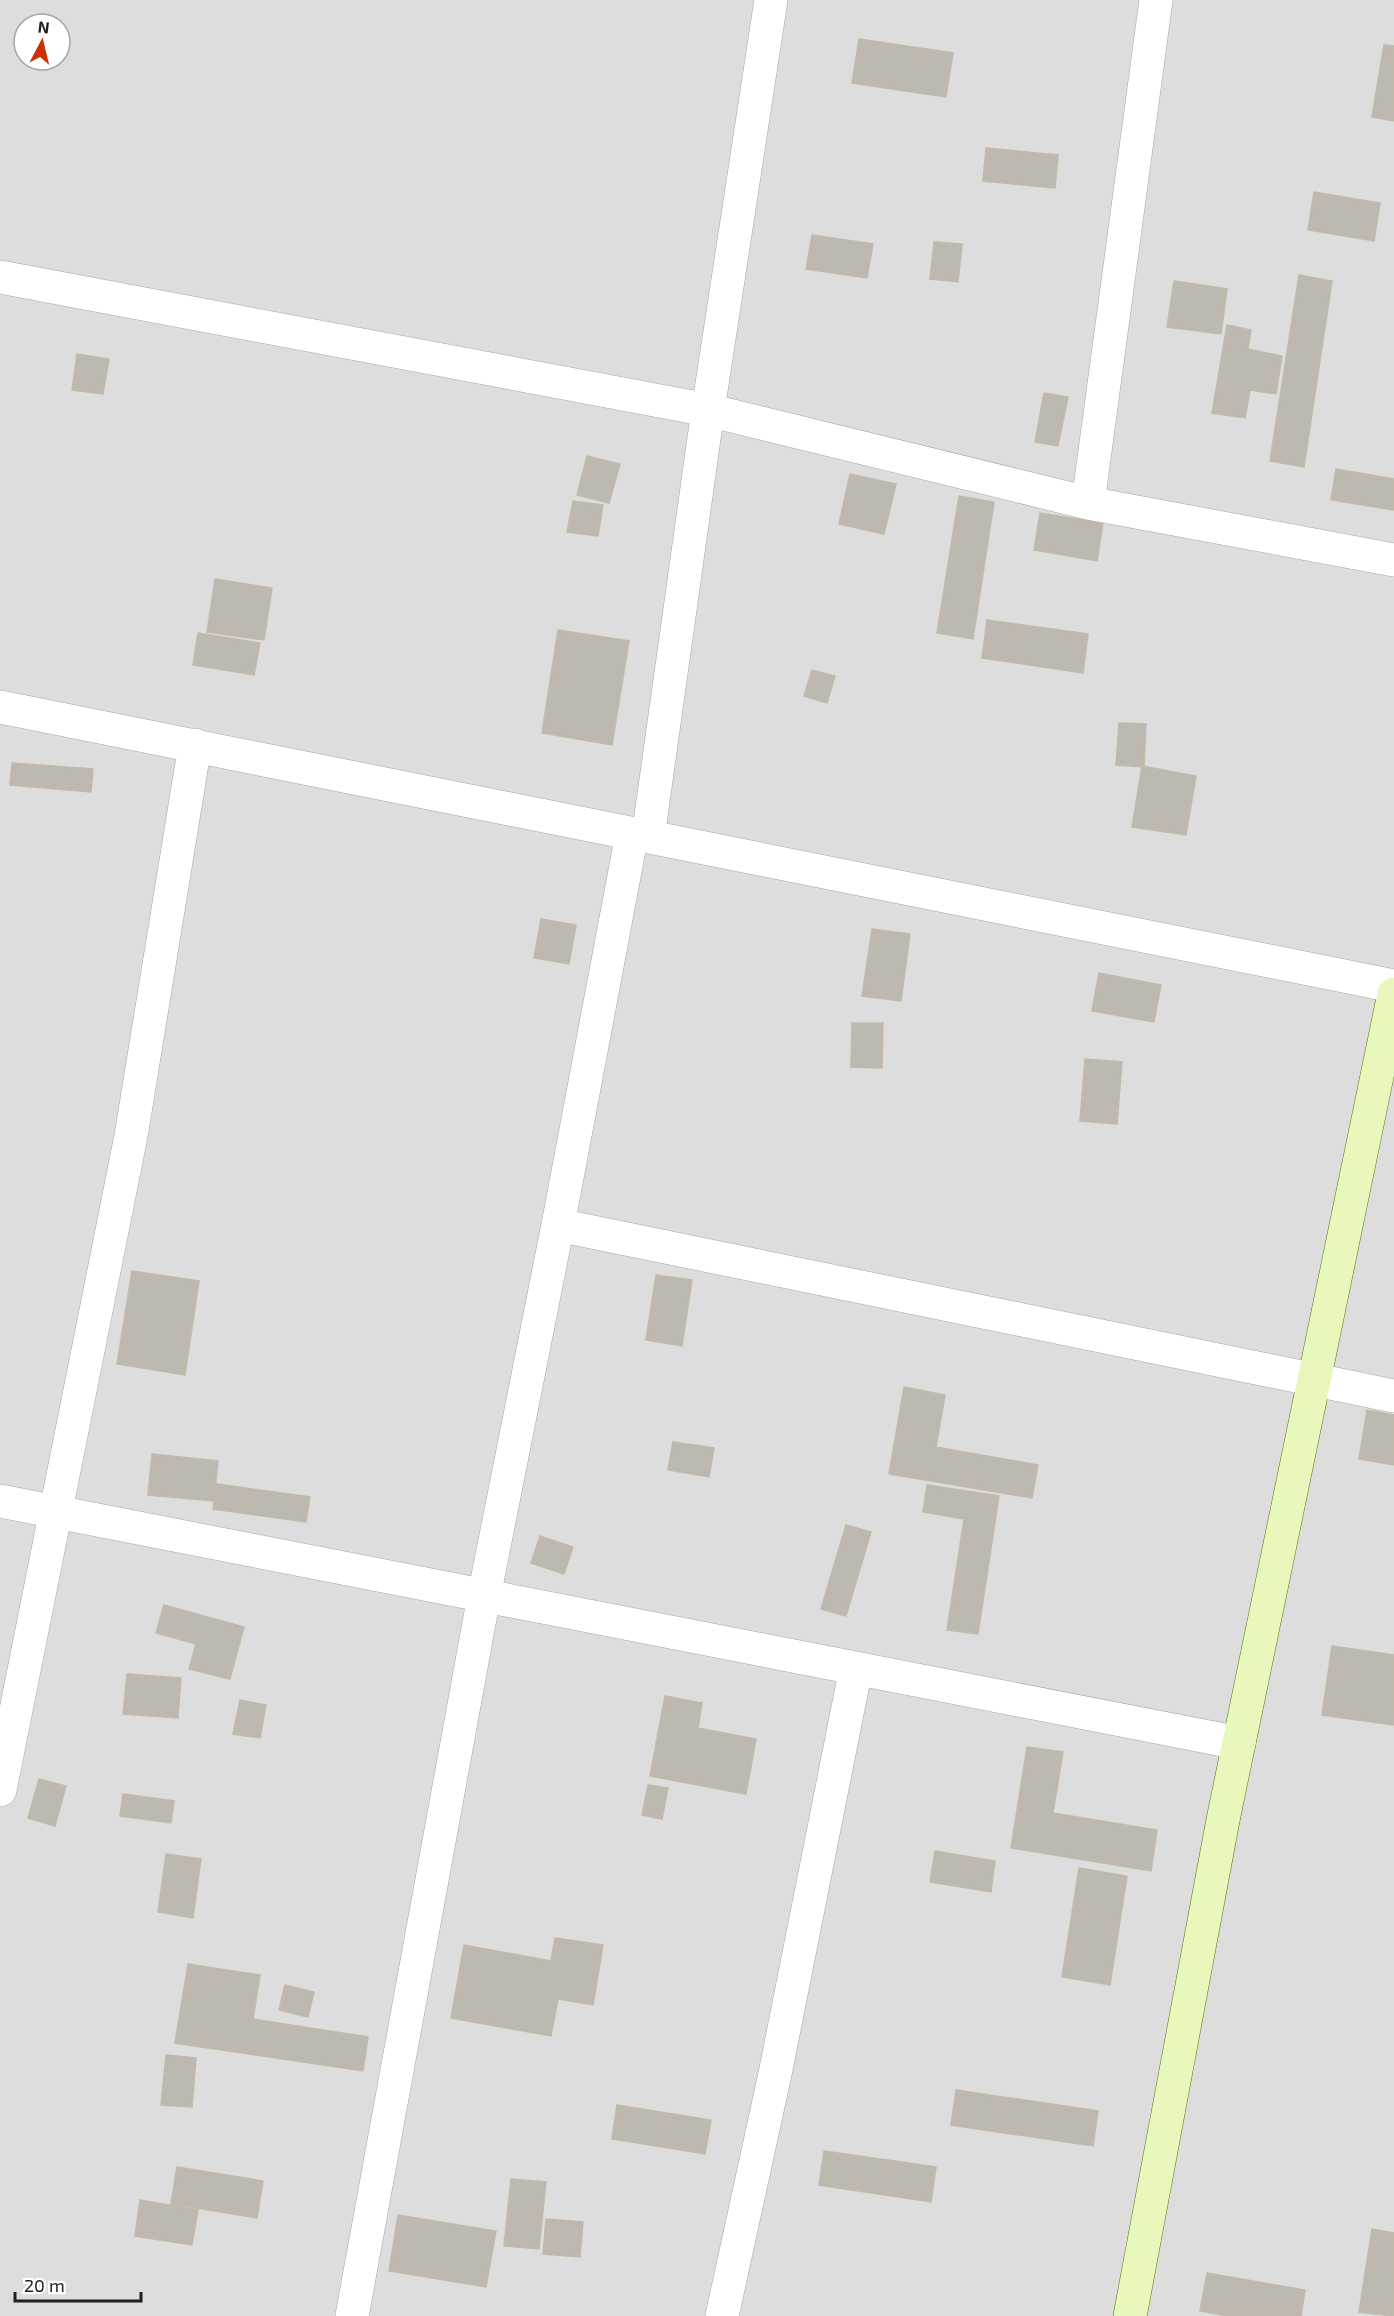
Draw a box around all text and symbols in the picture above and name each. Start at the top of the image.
north arrow [12,12,72,72]
text: N [37,16,51,37]
scale bar [15,2265,141,2303]
text: 20 m [24,2274,65,2296]

